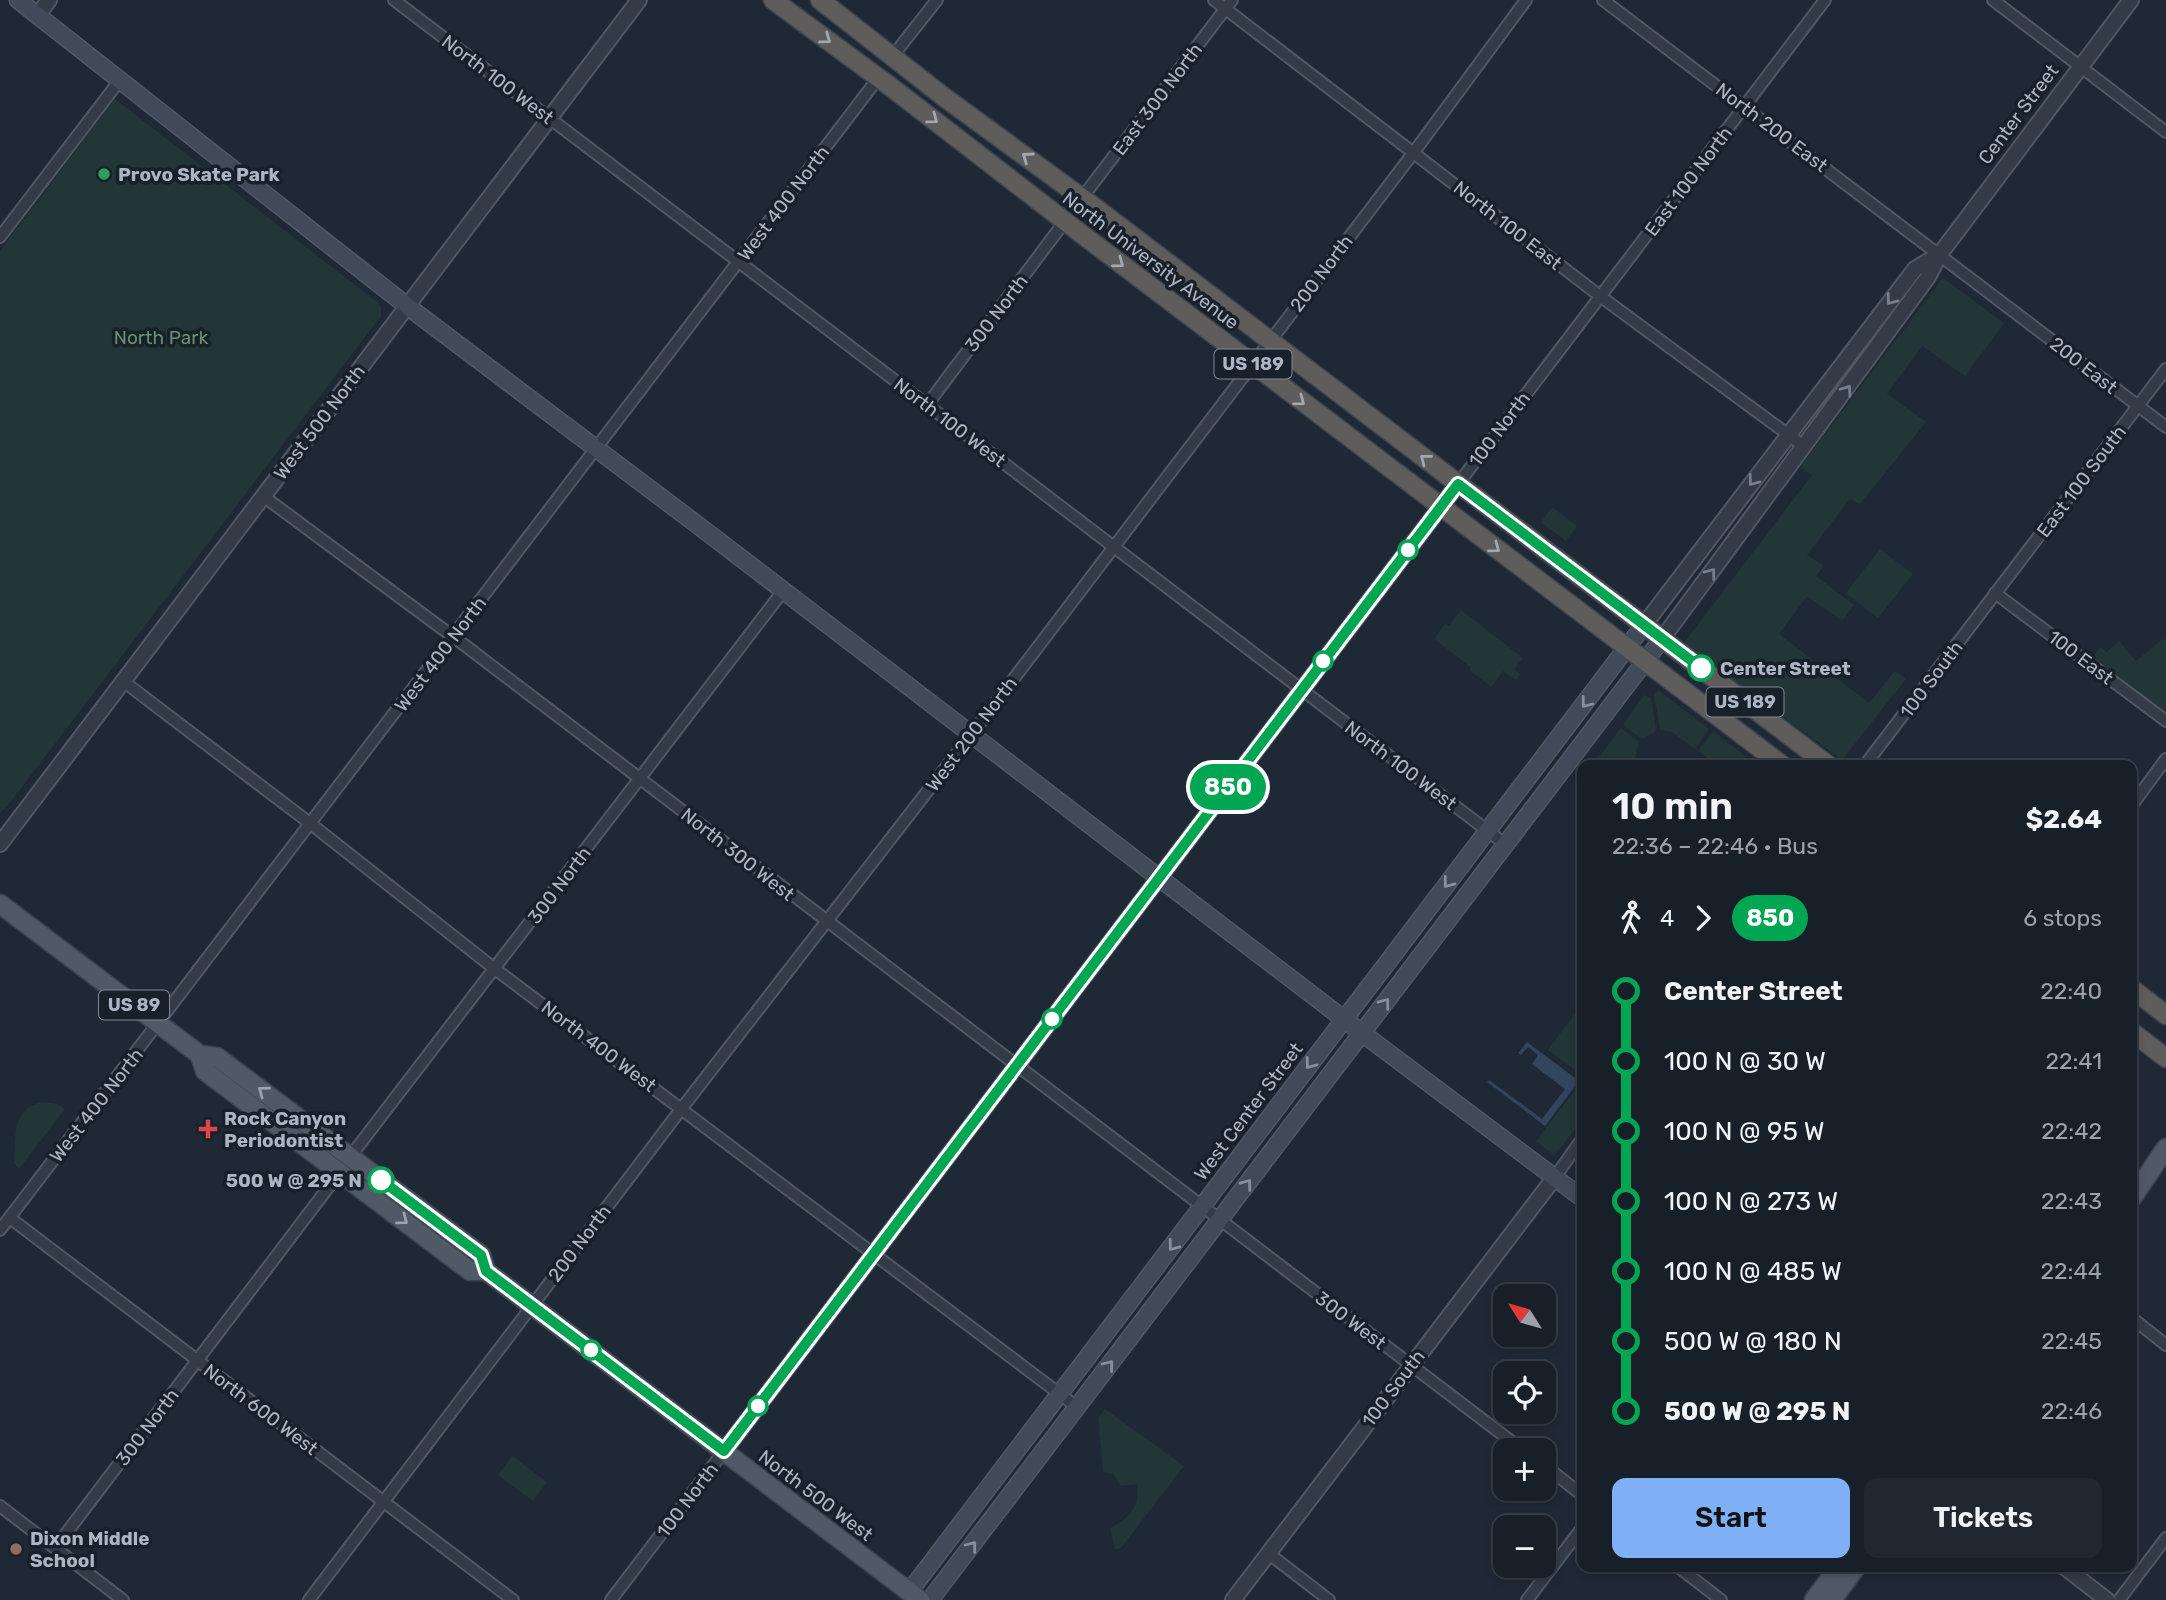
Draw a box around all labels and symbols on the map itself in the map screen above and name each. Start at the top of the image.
street label: North 100 West [437,30,559,129]
one-way arrow [818,31,831,43]
street label: East 300 North [1108,39,1207,160]
street label: Center Street [1973,59,2064,169]
street label: North 200 East [1711,78,1833,177]
one-way arrow [925,110,938,123]
street label: East 100 North [1640,122,1737,241]
street label: West 400 North [733,141,834,265]
one-way arrow [1022,153,1035,165]
place label: Provo Skate Park [118,163,280,186]
marker: Provo Skate Park [96,166,112,182]
street label: North 100 East [1449,176,1567,275]
street label: North University Avenue [1058,187,1243,334]
street label: 200 North [1285,230,1358,316]
one-way arrow [1112,254,1124,267]
street label: 300 North [960,270,1033,356]
one-way arrow [1887,292,1900,305]
park label: North Park [114,326,208,349]
street label: 200 East [2045,332,2122,399]
road number: US 189 [1214,350,1292,378]
street label: West 500 North [269,360,370,484]
street label: North 100 West [889,373,1011,472]
one-way arrow [1839,385,1851,398]
street label: 100 North [1464,388,1535,471]
one-way arrow [1293,392,1305,405]
street label: East 100 South [2032,421,2131,542]
one-way arrow [1420,454,1433,467]
one-way arrow [1749,473,1762,486]
one-way arrow [1487,539,1499,552]
unlabelled marker [1398,540,1418,560]
one-way arrow [1703,568,1716,581]
street label: West 400 North [390,592,491,716]
street label: 100 East [2043,625,2118,690]
street label: 100 South [1895,636,1968,722]
unlabelled marker [1313,651,1333,671]
marker: Center Street [1688,655,1714,681]
place label: Center Street [1720,657,1851,680]
street label: West 200 North [921,672,1022,796]
road number: US 189 [1706,688,1784,716]
one-way arrow [1582,695,1595,707]
street label: North 100 West [1340,716,1462,815]
line badge: 850 [1188,764,1268,810]
street label: North 300 West [676,803,799,906]
street label: 300 North [523,842,596,928]
one-way arrow [1444,876,1456,888]
road number: US 89 [99,990,169,1020]
street label: North 400 West [537,996,661,1097]
one-way arrow [1376,998,1389,1011]
unlabelled marker [1042,1009,1062,1029]
street label: West Center Street [1189,1038,1308,1185]
street label: West 400 North [45,1044,148,1167]
one-way arrow [1306,1057,1319,1069]
one-way arrow [258,1087,271,1100]
place label: Rock Canyon Periodontist [224,1107,346,1152]
marker: Rock Canyon Periodontist [198,1119,218,1139]
marker: 500 W @ 295 N [368,1167,394,1193]
place label: 500 W @ 295 N [226,1169,362,1192]
one-way arrow [1239,1179,1252,1192]
street label: 200 North [543,1200,616,1286]
one-way arrow [395,1212,408,1224]
one-way arrow [1168,1238,1181,1250]
north arrow [1493,1284,1556,1348]
street label: 300 West [1311,1286,1391,1355]
unlabelled marker [581,1340,601,1360]
street label: 100 South [1357,1345,1430,1431]
street label: North 600 West [199,1359,323,1460]
one-way arrow [1101,1360,1114,1373]
street label: 300 North [111,1384,184,1470]
unlabelled marker [748,1396,768,1416]
street label: North 500 West [754,1445,878,1546]
street label: 100 North [652,1459,723,1542]
place label: Dixon Middle School [30,1527,150,1572]
marker: Dixon Middle School [8,1541,24,1557]
one-way arrow [963,1541,976,1554]

